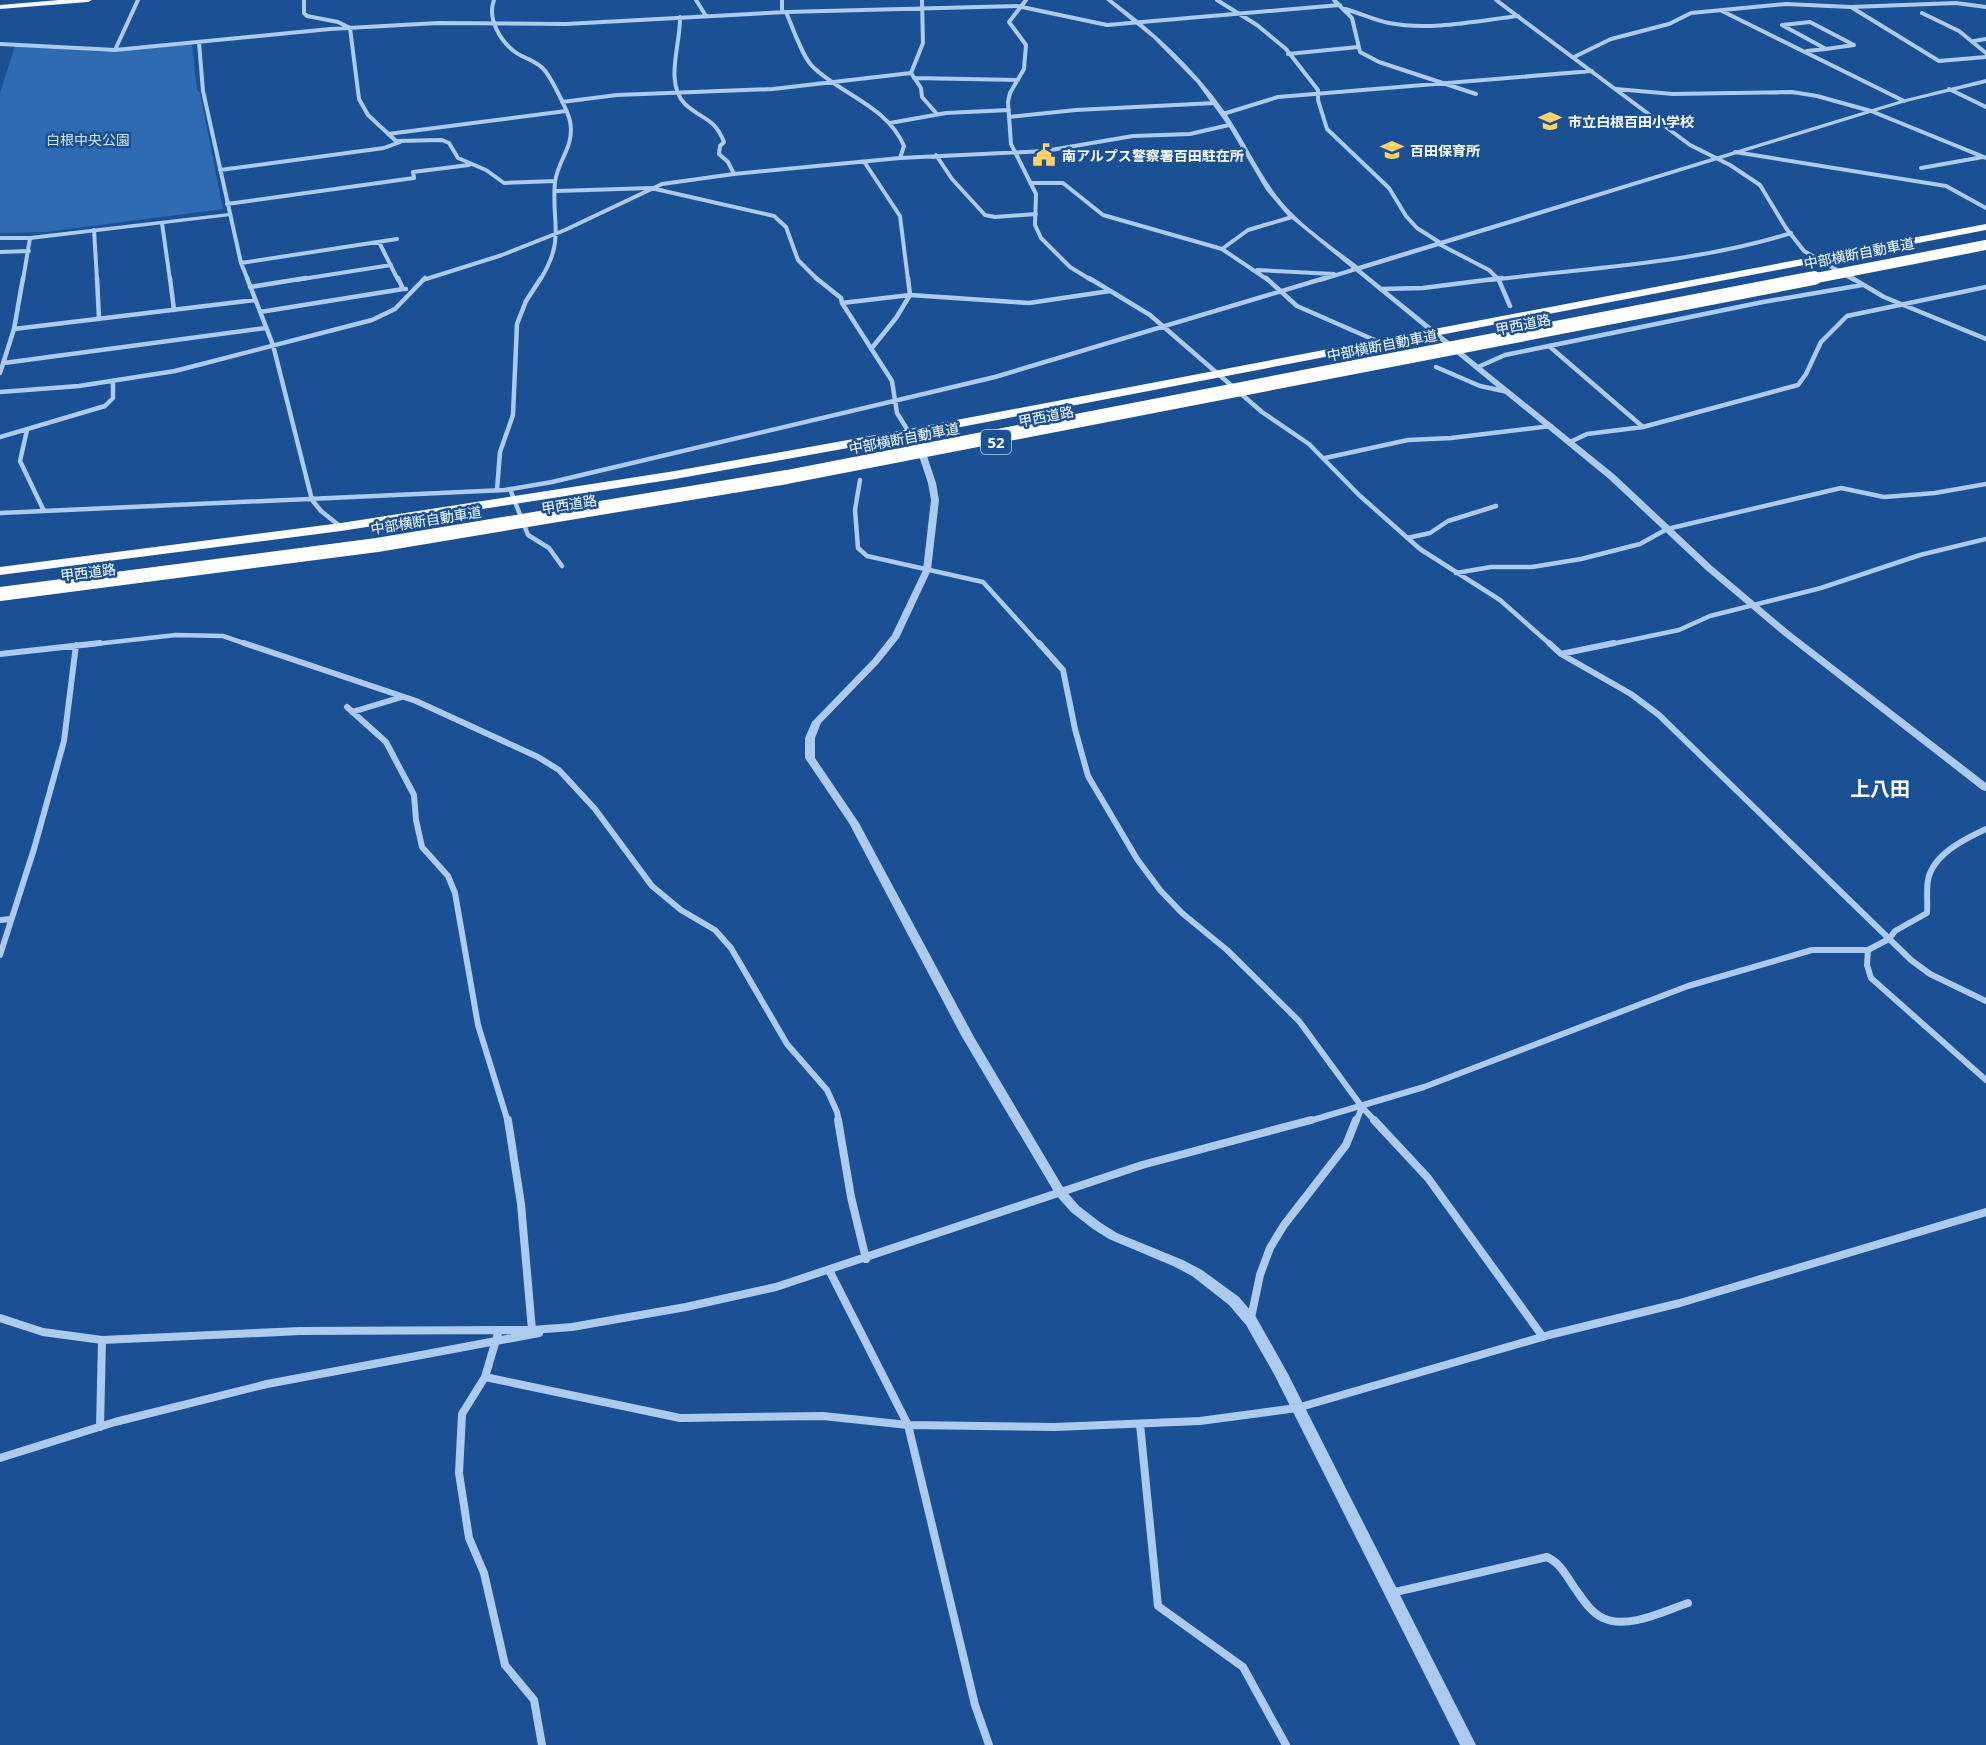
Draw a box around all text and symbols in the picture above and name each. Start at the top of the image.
school or university icon: 市立白根百田小学校 [1537,108,1563,134]
place label: 市立白根百田小学校 [1568,112,1694,131]
park label: 白根中央公園 [46,130,130,149]
school or university icon: 百田保育所 [1379,137,1405,163]
place label: 百田保育所 [1410,141,1480,160]
public building icon: 南アルプス警察署百田駐在所 [1031,142,1057,168]
place label: 南アルプス警察署百田駐在所 [1062,146,1244,165]
street label: 中部横断自動車道 [1802,233,1916,273]
street label: 甲西道路 [1494,309,1552,339]
street label: 中部横断自動車道 [1325,325,1439,365]
street label: 甲西道路 [1017,401,1075,431]
street label: 中部横断自動車道 [847,418,961,458]
road number: 52 [981,430,1011,454]
street label: 甲西道路 [540,490,598,518]
street label: 中部横断自動車道 [369,502,483,538]
street label: 甲西道路 [59,559,117,585]
district label: 上八田 [1850,775,1910,802]

